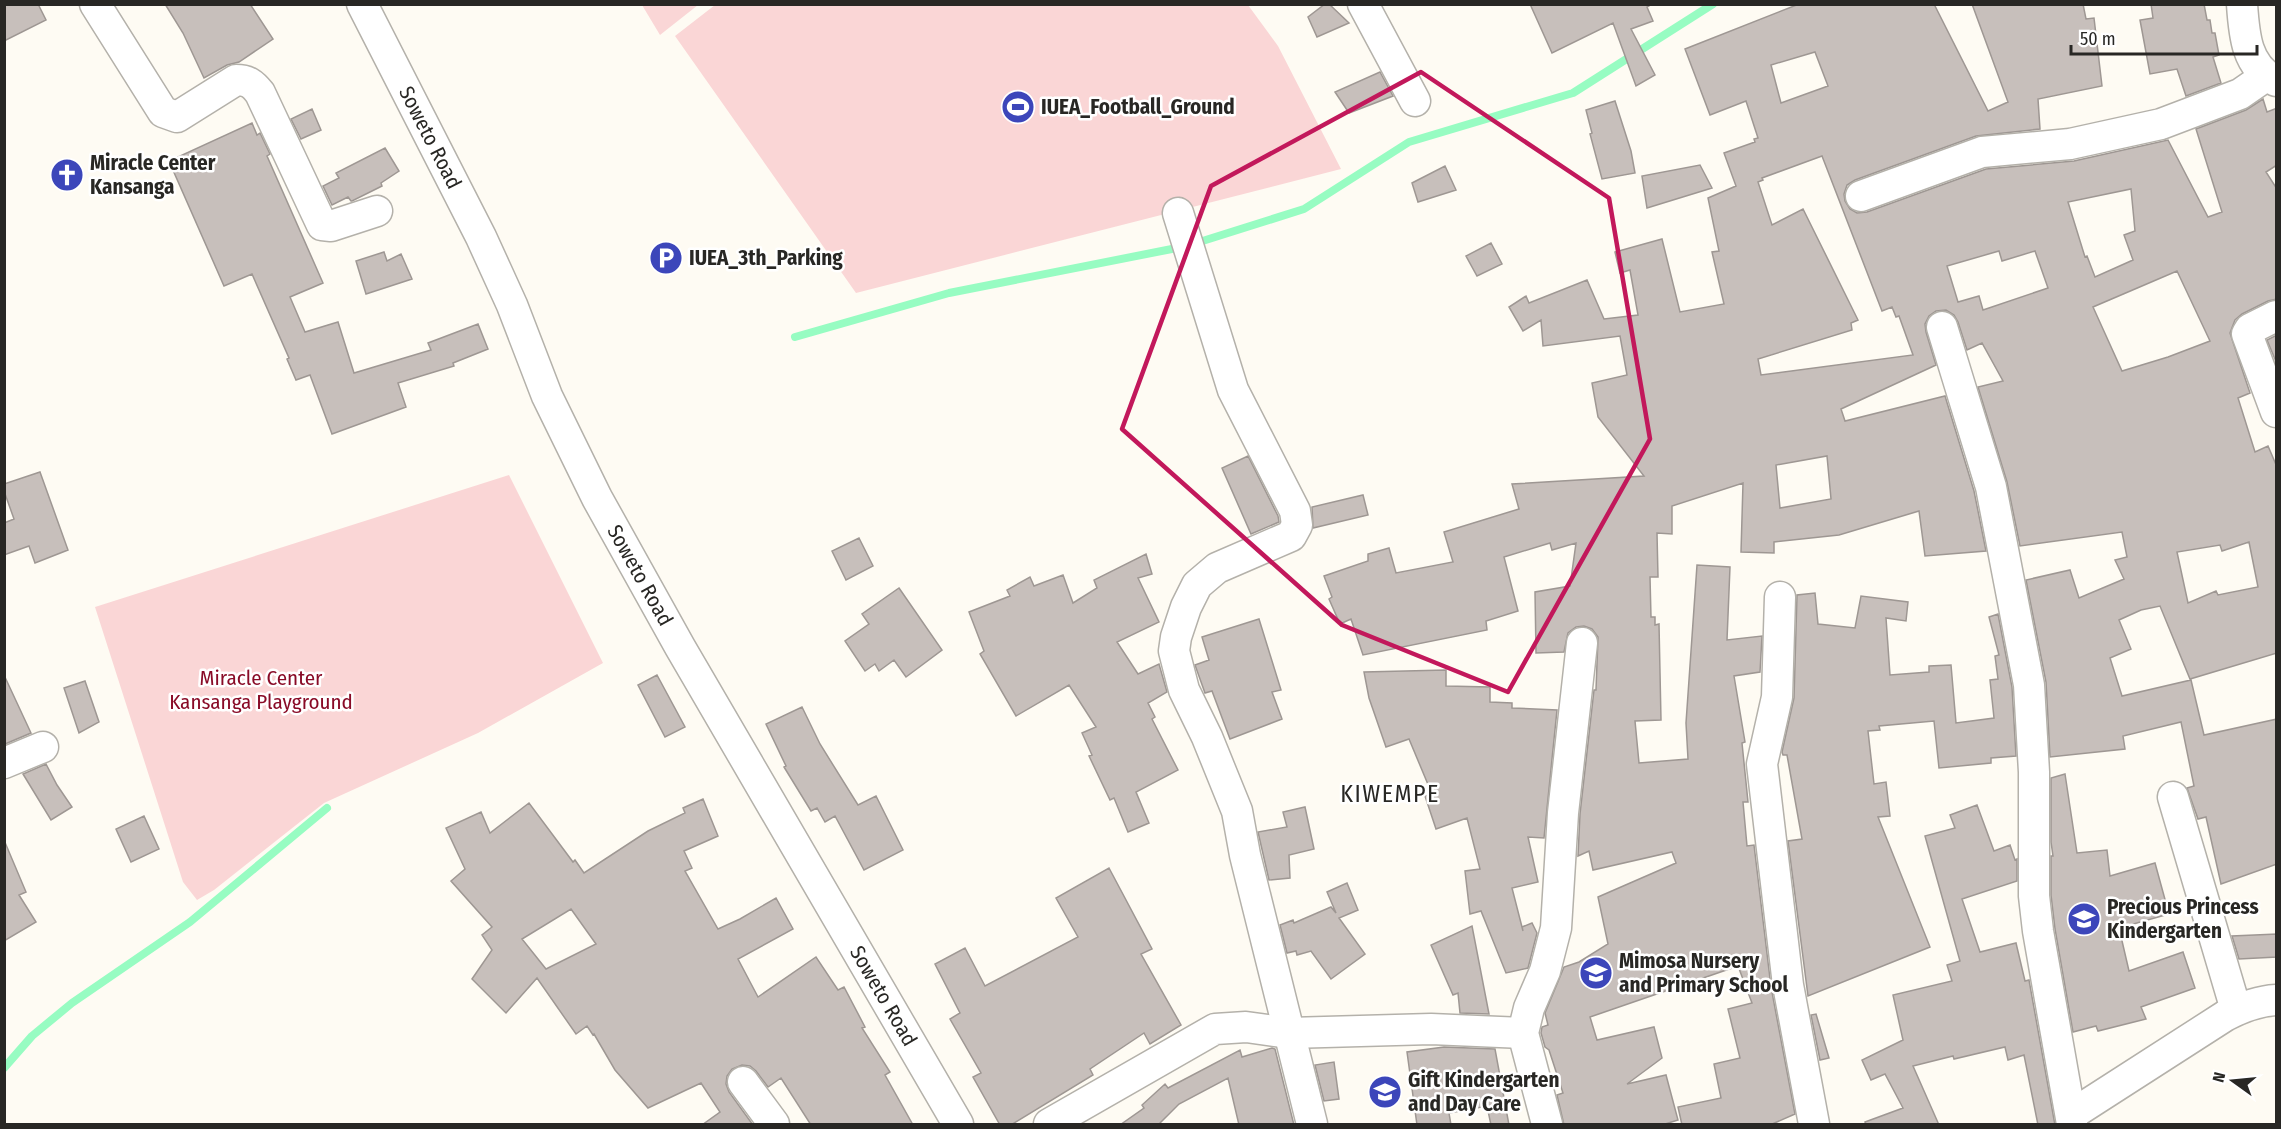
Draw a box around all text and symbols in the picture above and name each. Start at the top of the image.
scale bar [2071,18,2257,56]
text: 50 m [2080,28,2116,50]
street label: Soweto Road [393,82,467,193]
sports icon: IUEA_Football_Ground [1000,89,1036,125]
place label: IUEA_Football_Ground [1041,94,1235,120]
place label: Miracle Center Kansanga [90,150,216,200]
church icon: Miracle Center Kansanga [49,157,85,193]
parking icon: IUEA_3th_Parking [648,240,684,276]
place label: IUEA_3th_Parking [689,245,843,271]
street label: Soweto Road [602,520,679,630]
park label: Miracle Center Kansanga Playground [169,665,353,715]
district label: KIWEMPE [1340,780,1440,808]
place label: Precious Princess Kindergarten [2107,894,2259,944]
school or university icon: Precious Princess Kindergarten [2066,901,2102,937]
street label: Soweto Road [844,941,923,1051]
place label: Mimosa Nursery and Primary School [1619,948,1788,998]
school or university icon: Mimosa Nursery and Primary School [1578,955,1614,991]
north arrow [2203,1051,2263,1111]
place label: Gift Kindergarten and Day Care [1408,1067,1559,1117]
text: N [2209,1070,2229,1084]
school or university icon: Gift Kindergarten and Day Care [1367,1074,1403,1110]

